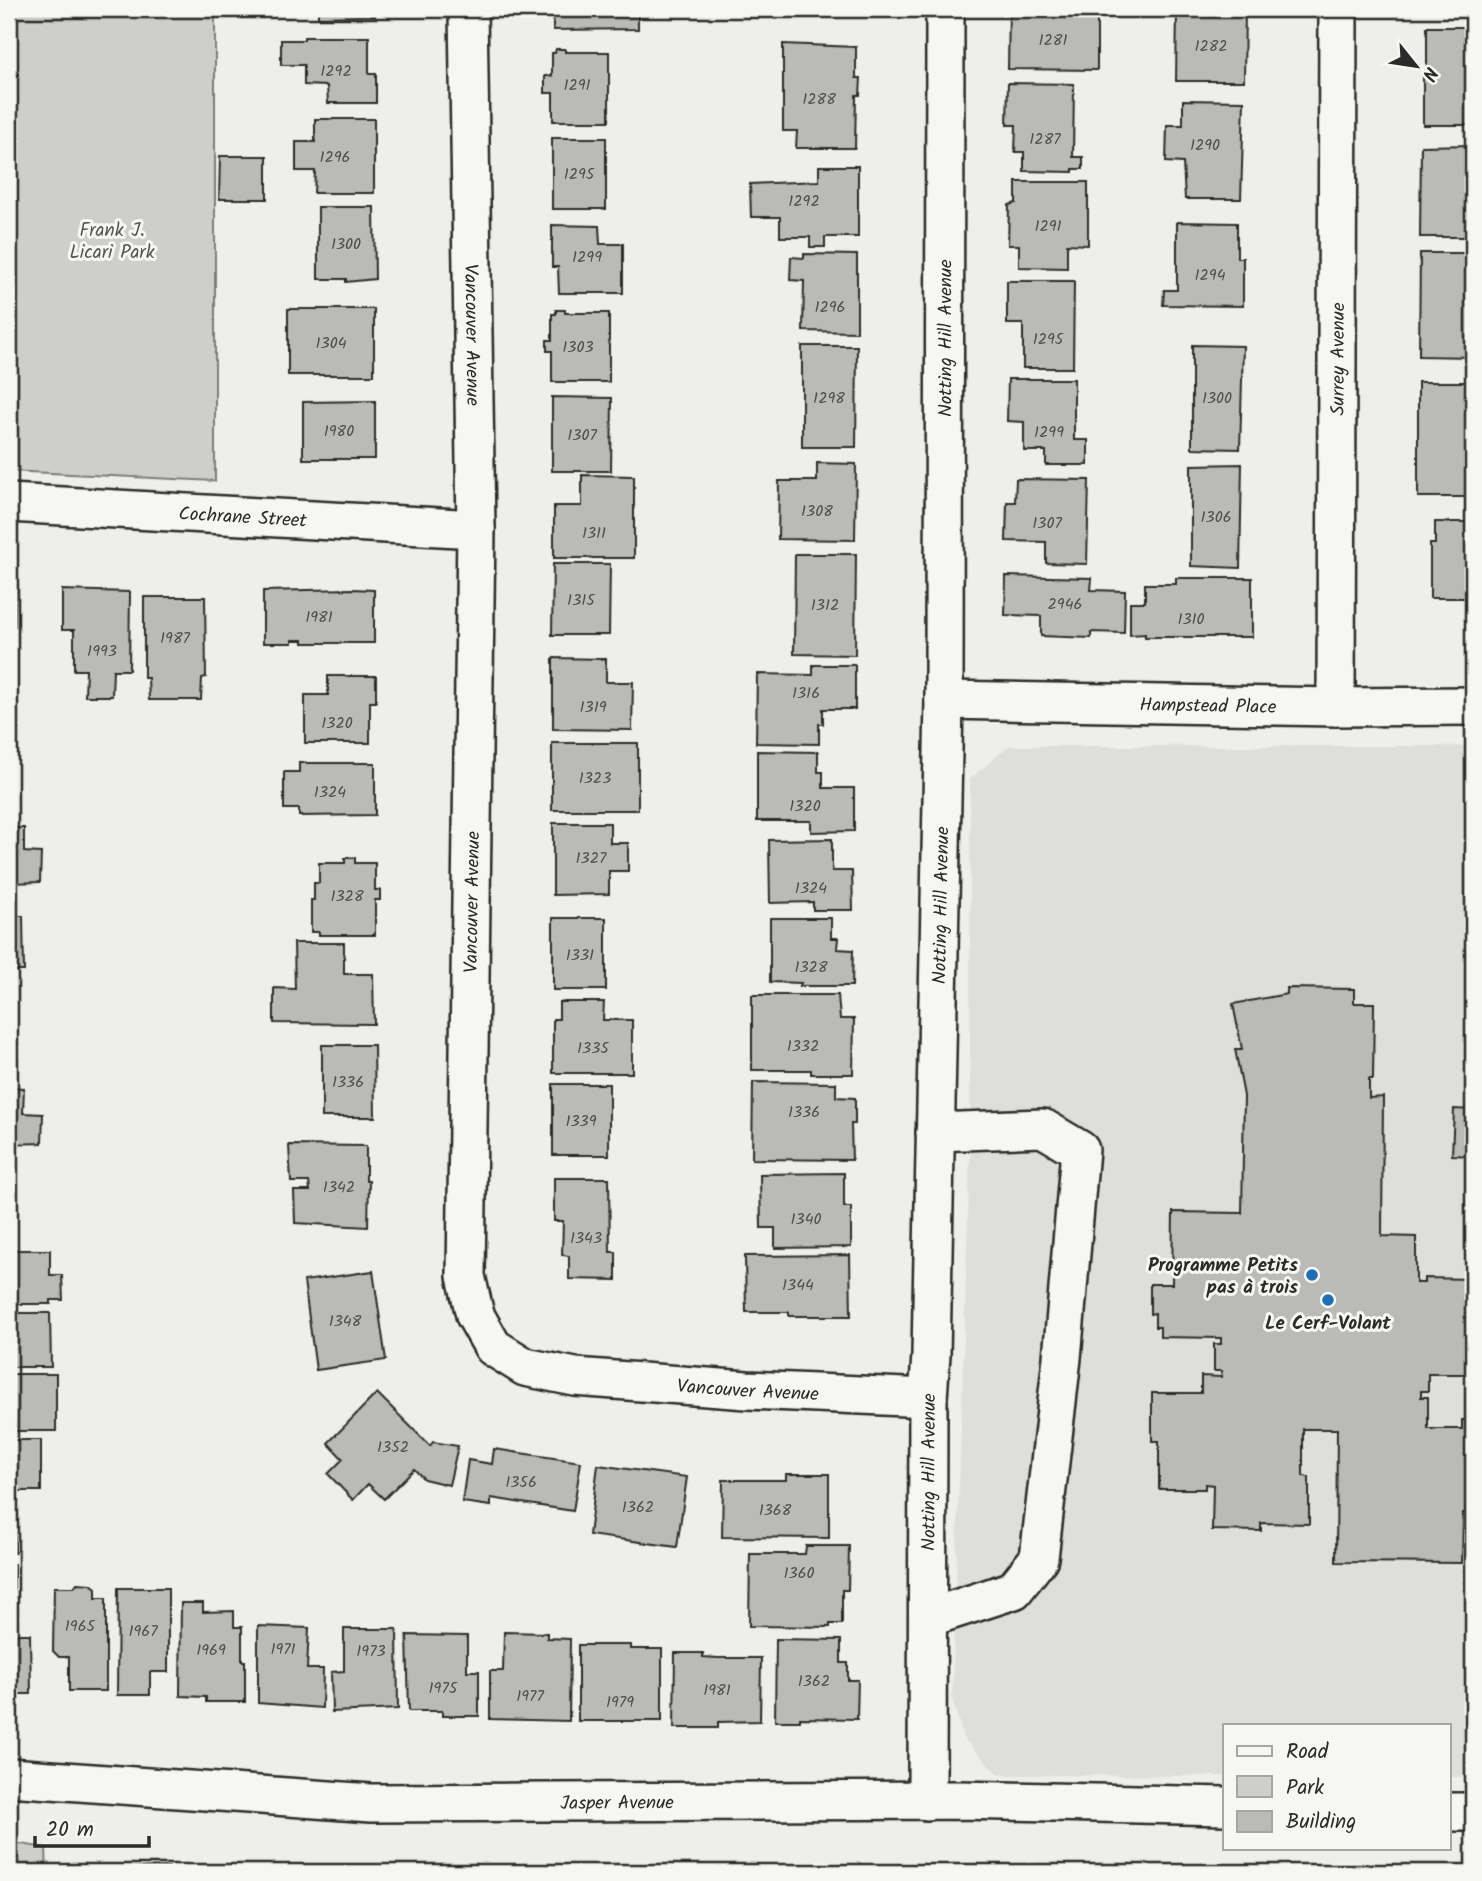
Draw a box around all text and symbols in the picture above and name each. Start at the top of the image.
house number: 1281 [1039,28,1067,53]
north arrow [1380,32,1450,102]
house number: 1282 [1194,34,1228,59]
house number: 1292 [320,59,352,84]
text: N [1413,61,1445,86]
house number: 1291 [563,73,591,98]
house number: 1288 [802,87,836,112]
house number: 1287 [1029,127,1061,152]
house number: 1290 [1190,133,1220,158]
house number: 1296 [319,145,351,170]
house number: 1295 [564,162,596,187]
house number: 1292 [788,189,820,214]
house number: 1291 [1034,214,1062,239]
park label: Frank J. Licari Park [69,216,155,268]
house number: 1300 [331,232,361,257]
house number: 1299 [572,245,602,270]
street label: Notting Hill Avenue [931,259,962,417]
house number: 1294 [1195,263,1226,288]
street label: Vancouver Avenue [455,264,487,407]
house number: 1296 [814,295,846,320]
street label: Surrey Avenue [1324,302,1354,416]
house number: 1295 [1033,327,1065,352]
house number: 1304 [316,331,347,356]
house number: 1303 [562,335,594,360]
house number: 1298 [813,386,845,411]
house number: 1300 [1202,386,1232,411]
house number: 1980 [324,419,354,444]
house number: 1299 [1034,420,1064,445]
house number: 1307 [567,423,597,448]
street label: Cochrane Street [178,499,308,537]
house number: 1308 [801,499,833,524]
house number: 1306 [1200,505,1232,530]
house number: 1307 [1032,511,1062,536]
house number: 1311 [582,521,606,546]
house number: 1315 [567,588,596,613]
house number: 2946 [1048,592,1082,617]
house number: 1312 [811,593,839,618]
house number: 1981 [305,605,333,630]
house number: 1310 [1177,607,1205,632]
house number: 1987 [160,626,191,651]
house number: 1993 [87,639,117,664]
house number: 1316 [792,681,820,706]
street label: Hampstead Place [1139,690,1277,723]
house number: 1319 [580,695,607,720]
house number: 1320 [321,711,353,736]
house number: 1323 [579,766,611,791]
house number: 1324 [314,780,346,805]
house number: 1320 [789,794,821,819]
street label: Notting Hill Avenue [925,826,958,984]
street label: Vancouver Avenue [457,830,489,973]
house number: 1327 [576,846,607,871]
house number: 1324 [795,876,827,901]
house number: 1328 [330,884,364,909]
house number: 1331 [566,943,594,968]
house number: 1328 [794,955,828,980]
house number: 1332 [787,1034,819,1059]
house number: 1335 [577,1036,610,1061]
house number: 1336 [332,1070,364,1095]
house number: 1336 [788,1100,820,1125]
house number: 1339 [565,1109,597,1134]
house number: 1342 [323,1175,355,1200]
house number: 1340 [791,1207,821,1232]
house number: 1343 [570,1226,602,1251]
place label: Programme Petits pas à trois [1148,1251,1298,1303]
marker: Programme Petits pas à trois [1304,1267,1320,1283]
house number: 1344 [782,1273,814,1298]
marker: Le Cerf-Volant [1320,1292,1336,1308]
house number: 1348 [329,1309,362,1334]
place label: Le Cerf-Volant [1265,1309,1391,1339]
street label: Vancouver Avenue [676,1372,820,1410]
street label: Notting Hill Avenue [915,1392,945,1551]
house number: 1352 [377,1435,409,1460]
house number: 1356 [505,1470,537,1495]
house number: 1362 [622,1495,654,1520]
house number: 1368 [759,1498,792,1523]
house number: 1360 [783,1561,815,1586]
house number: 1965 [65,1614,97,1639]
house number: 1967 [128,1619,158,1644]
house number: 1971 [270,1637,296,1662]
house number: 1969 [196,1638,226,1663]
house number: 1973 [356,1639,386,1664]
house number: 1362 [798,1669,830,1694]
house number: 1975 [429,1676,459,1701]
house number: 1981 [703,1678,731,1703]
house number: 1977 [516,1684,544,1709]
house number: 1979 [606,1690,634,1715]
legend [1223,1724,1450,1850]
text: Road [1286,1736,1329,1769]
text: Park [1286,1772,1324,1805]
street label: Jasper Avenue [560,1788,674,1819]
scale bar [35,1804,149,1848]
text: Building [1286,1806,1356,1839]
text: 20 m [46,1814,94,1847]

